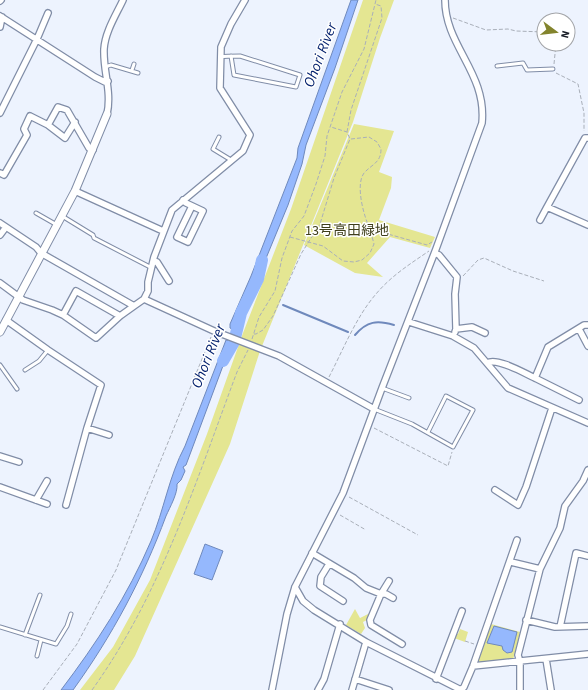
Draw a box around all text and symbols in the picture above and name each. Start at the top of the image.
north arrow [536,12,576,52]
water label: Ohori River [299,19,343,91]
text: N [557,29,573,40]
park label: 13号高田緑地 [305,221,389,241]
water label: Ohori River [186,320,231,391]

